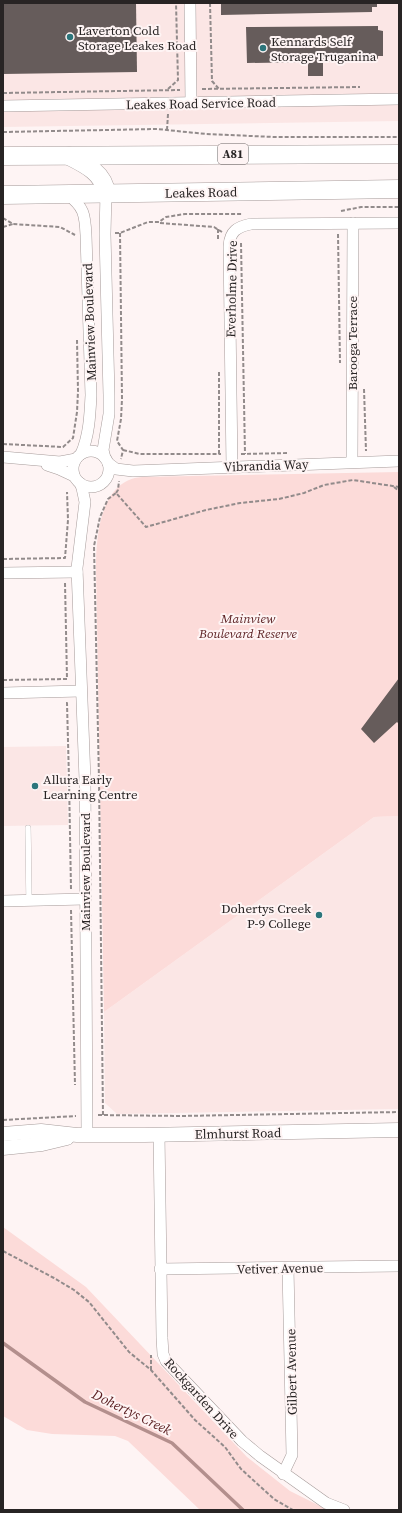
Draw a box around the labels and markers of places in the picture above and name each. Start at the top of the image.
place label: Laverton Cold Storage Leakes Road [78,22,197,54]
marker: Laverton Cold Storage Leakes Road [65,32,75,42]
place label: Kennards Self Storage Truganina [271,33,377,65]
marker: Kennards Self Storage Truganina [258,43,268,53]
place label: Allura Early Learning Centre [43,771,138,803]
marker: Allura Early Learning Centre [30,781,40,791]
place label: Dohertys Creek P-9 College [221,900,312,932]
marker: Dohertys Creek P-9 College [314,910,324,920]

